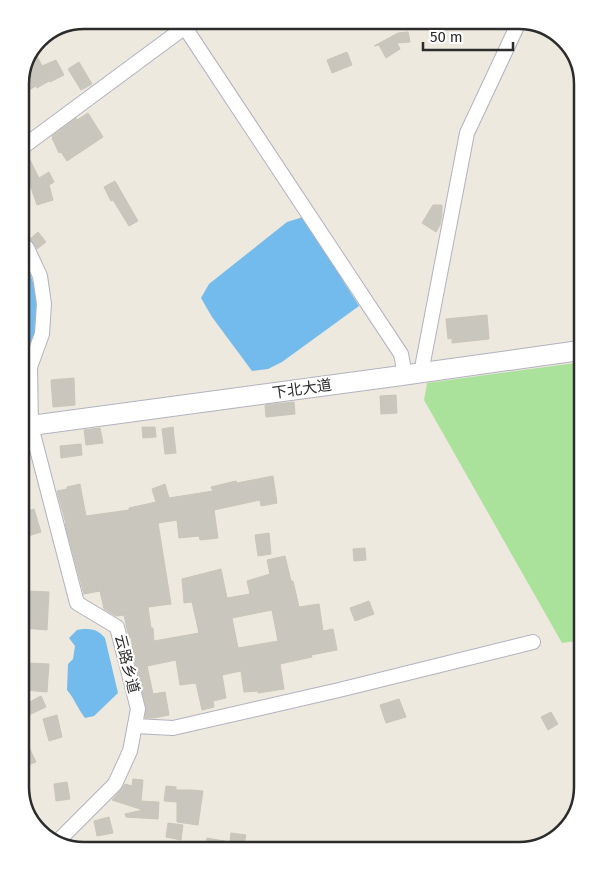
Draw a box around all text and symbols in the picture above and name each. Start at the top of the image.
scale bar [423,20,513,52]
text: 50 m [430,28,463,46]
street label: 下北大道 [271,376,333,402]
street label: 云路乡道 [111,633,143,695]

